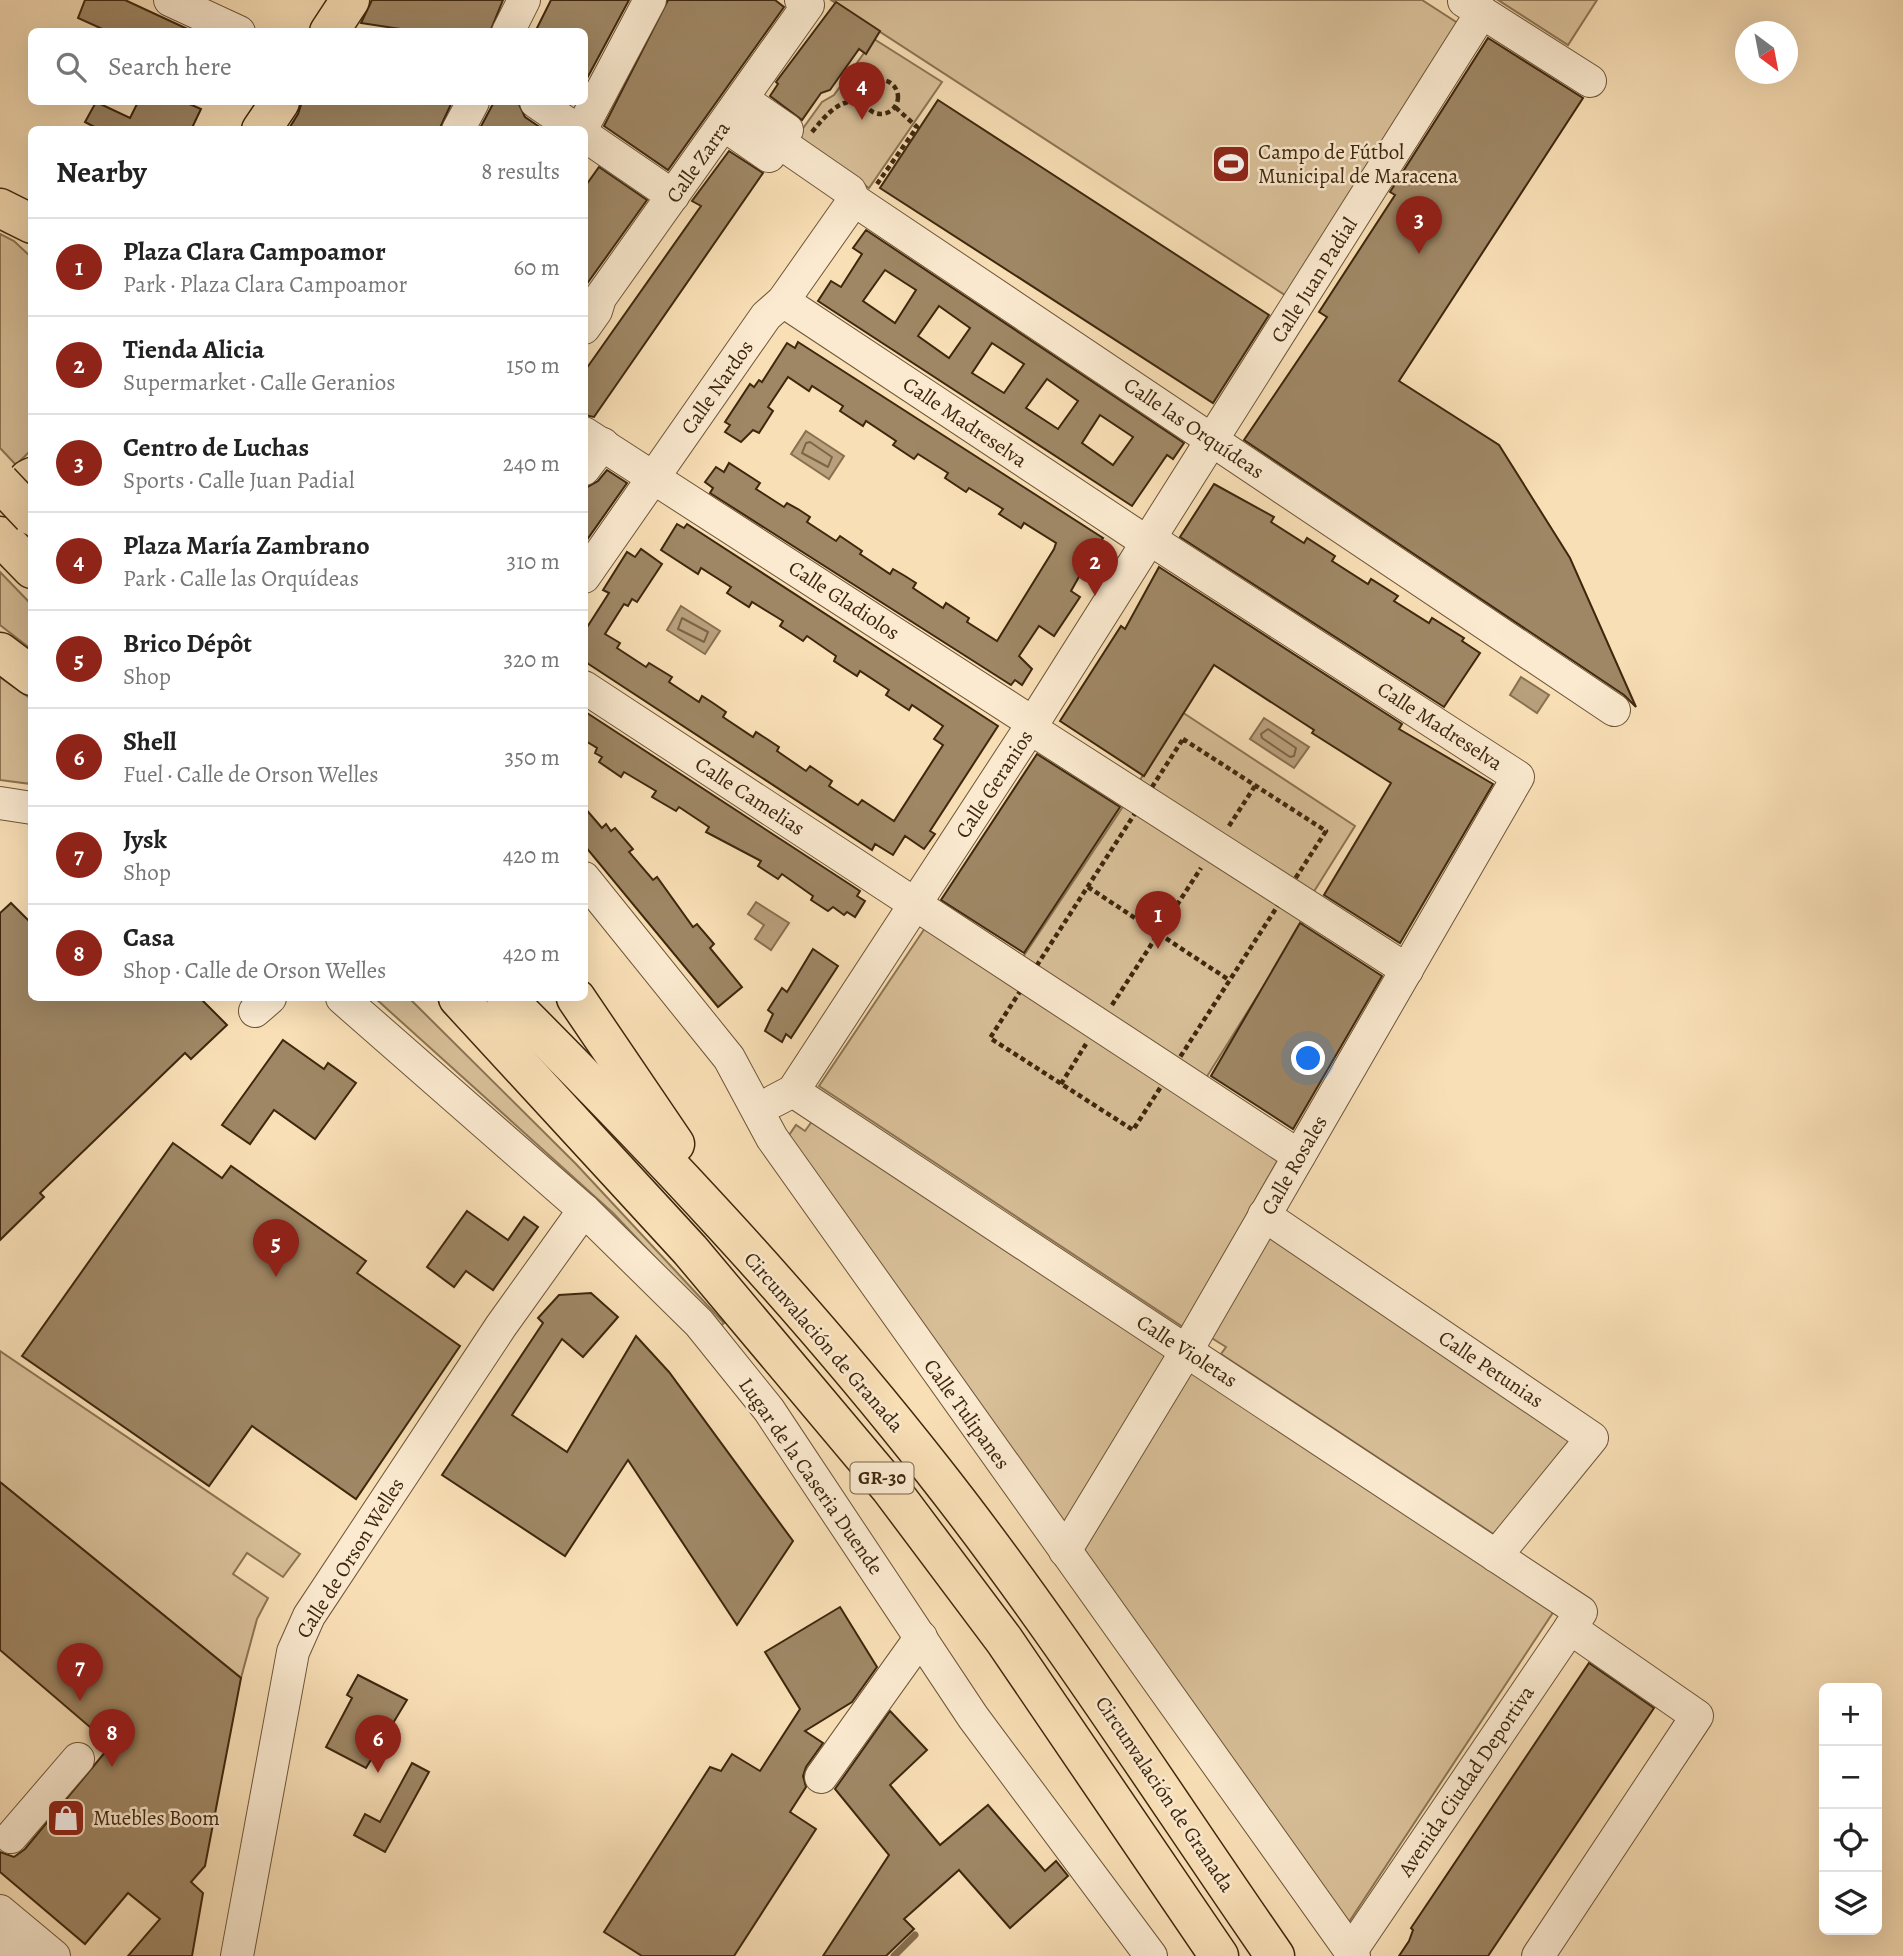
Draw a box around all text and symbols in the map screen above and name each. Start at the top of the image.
north arrow [1735,21,1798,84]
search box [28,28,588,105]
icon: search [52,48,90,86]
text: Search here [108,49,232,84]
pin: 4 [839,62,885,120]
street label: Calle Zarra [660,115,737,209]
place label: Campo de Fútbol Municipal de Maracena [1258,138,1458,190]
sports icon: Campo de Fútbol Municipal de Maracena [1210,143,1252,185]
text: Nearby [56,152,147,192]
text: 8 results [481,156,560,187]
pin: 3 [1396,196,1442,254]
street label: Calle Juan Padial [1264,212,1364,348]
text: Plaza Clara Campoamor [123,234,386,269]
text: 1 [75,252,83,283]
text: 60 m [513,252,560,283]
text: Park · Plaza Clara Campoamor [123,269,407,300]
text: Tienda Alicia [123,332,265,367]
street label: Calle Nardos [674,334,760,440]
text: 2 [73,350,85,381]
text: 150 m [506,350,560,381]
text: Supermarket · Calle Geranios [123,367,396,398]
street label: Calle Madreselva [897,370,1033,474]
street label: Calle las Orquídeas [1118,371,1270,485]
text: Centro de Luchas [123,430,309,465]
text: 3 [74,448,84,479]
text: 240 m [503,448,560,479]
text: Sports · Calle Juan Padial [123,465,355,496]
text: Plaza María Zambrano [123,528,370,563]
pin: 2 [1072,538,1118,596]
text: 4 [74,546,84,577]
text: 310 m [507,546,560,577]
street label: Calle Gladiolos [783,554,905,646]
text: Park · Calle las Orquídeas [123,563,359,594]
text: Brico Dépôt [123,626,252,661]
text: 5 [74,644,84,675]
text: 320 m [504,644,560,675]
text: Shop [123,661,171,692]
street label: Calle Madreselva [1372,675,1508,777]
text: Shell [123,724,177,759]
street label: Calle Geranios [949,725,1039,843]
text: 6 [74,742,84,773]
text: 350 m [505,742,560,773]
street label: Calle Camelias [690,750,810,842]
text: Fuel · Calle de Orson Welles [123,759,379,790]
text: Jysk [123,822,167,857]
text: 7 [74,840,84,871]
text: 420 m [503,840,560,871]
text: Shop [123,857,171,888]
pin: 1 [1135,891,1181,949]
text: Casa [123,920,175,955]
text: 8 [73,938,85,969]
text: 420 m [503,938,560,969]
text: Shop · Calle de Orson Welles [123,955,386,986]
your location [1291,1041,1325,1075]
street label: Calle Rosales [1254,1110,1334,1220]
pin: 5 [253,1219,299,1277]
street label: Circunvalación de Granada [738,1246,910,1438]
street label: Calle Violetas [1131,1308,1243,1394]
street label: Calle Petunias [1433,1324,1549,1414]
street label: Calle Tulipanes [917,1353,1017,1475]
street label: Lugar de la Caseria Duende [732,1372,890,1580]
road number: GR-30 [850,1462,914,1494]
street label: Calle de Orson Welles [289,1472,411,1644]
pin: 7 [57,1643,103,1701]
street label: Avenida Ciudad Deportiva [1391,1680,1541,1883]
map controls [1819,1683,1882,1935]
button: + [1819,1683,1882,1746]
street label: Circunvalación de Granada [1089,1690,1241,1898]
pin: 8 [89,1709,135,1767]
pin: 6 [355,1715,401,1773]
button: − [1819,1746,1882,1809]
shop icon: Muebles Boom [45,1797,87,1839]
place label: Muebles Boom [93,1804,220,1832]
button: locate [1819,1809,1882,1872]
button: layers [1819,1872,1882,1935]

